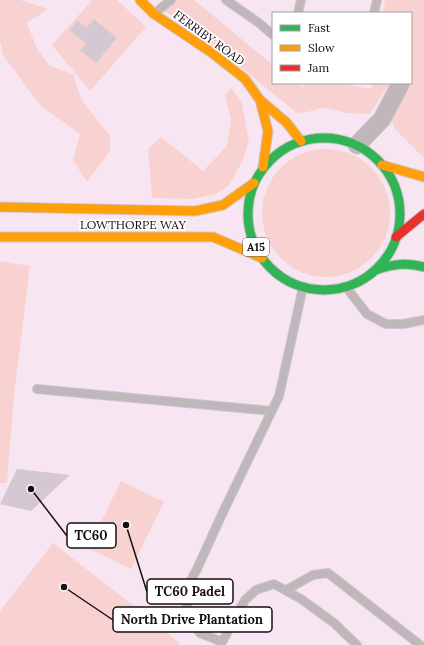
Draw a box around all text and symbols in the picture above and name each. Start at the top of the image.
street label: FERRIBY ROAD [171,7,248,69]
legend [272,12,412,84]
text: Fast [308,20,331,35]
text: Slow [308,40,335,55]
text: Jam [307,60,329,75]
street label: LOWTHORPE WAY [80,217,186,232]
road number: A15 [243,238,269,256]
callout: TC60 [67,523,116,548]
text: TC60 [74,527,108,544]
callout: TC60 Padel [147,579,233,604]
text: TC60 Padel [155,583,225,600]
callout: North Drive Plantation [113,607,272,632]
text: North Drive Plantation [121,611,264,628]

